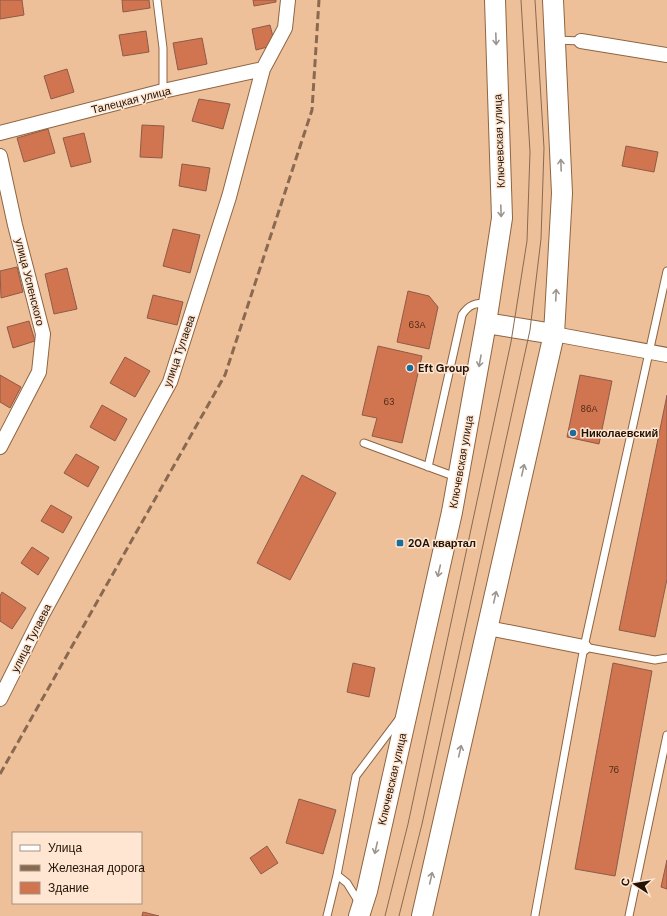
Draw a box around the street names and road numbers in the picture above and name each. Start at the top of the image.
street label: Талецкая улица [90,83,173,117]
street label: Ключевская улица [490,93,508,188]
street label: улица Успенского [12,237,48,327]
street label: улица Тулаева [160,312,198,389]
street label: Ключевская улица [446,414,476,510]
street label: улица Тулаева [8,601,55,675]
street label: Ключевская улица [375,731,410,826]

